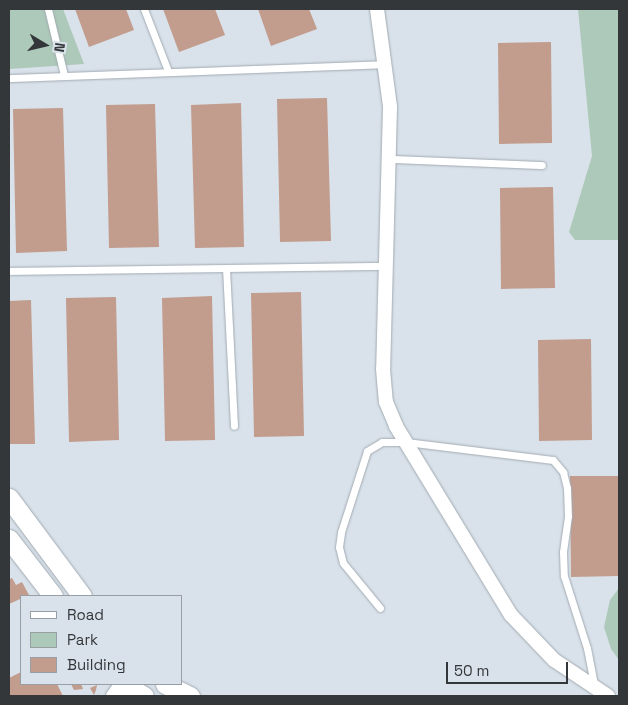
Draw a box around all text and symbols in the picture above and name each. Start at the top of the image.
north arrow [20,20,70,70]
text: N [50,41,69,53]
legend [20,595,182,685]
text: Road [67,605,104,624]
text: Park [67,630,98,649]
scale bar [448,652,570,684]
text: Building [67,655,126,674]
text: 50 m [454,661,489,680]

